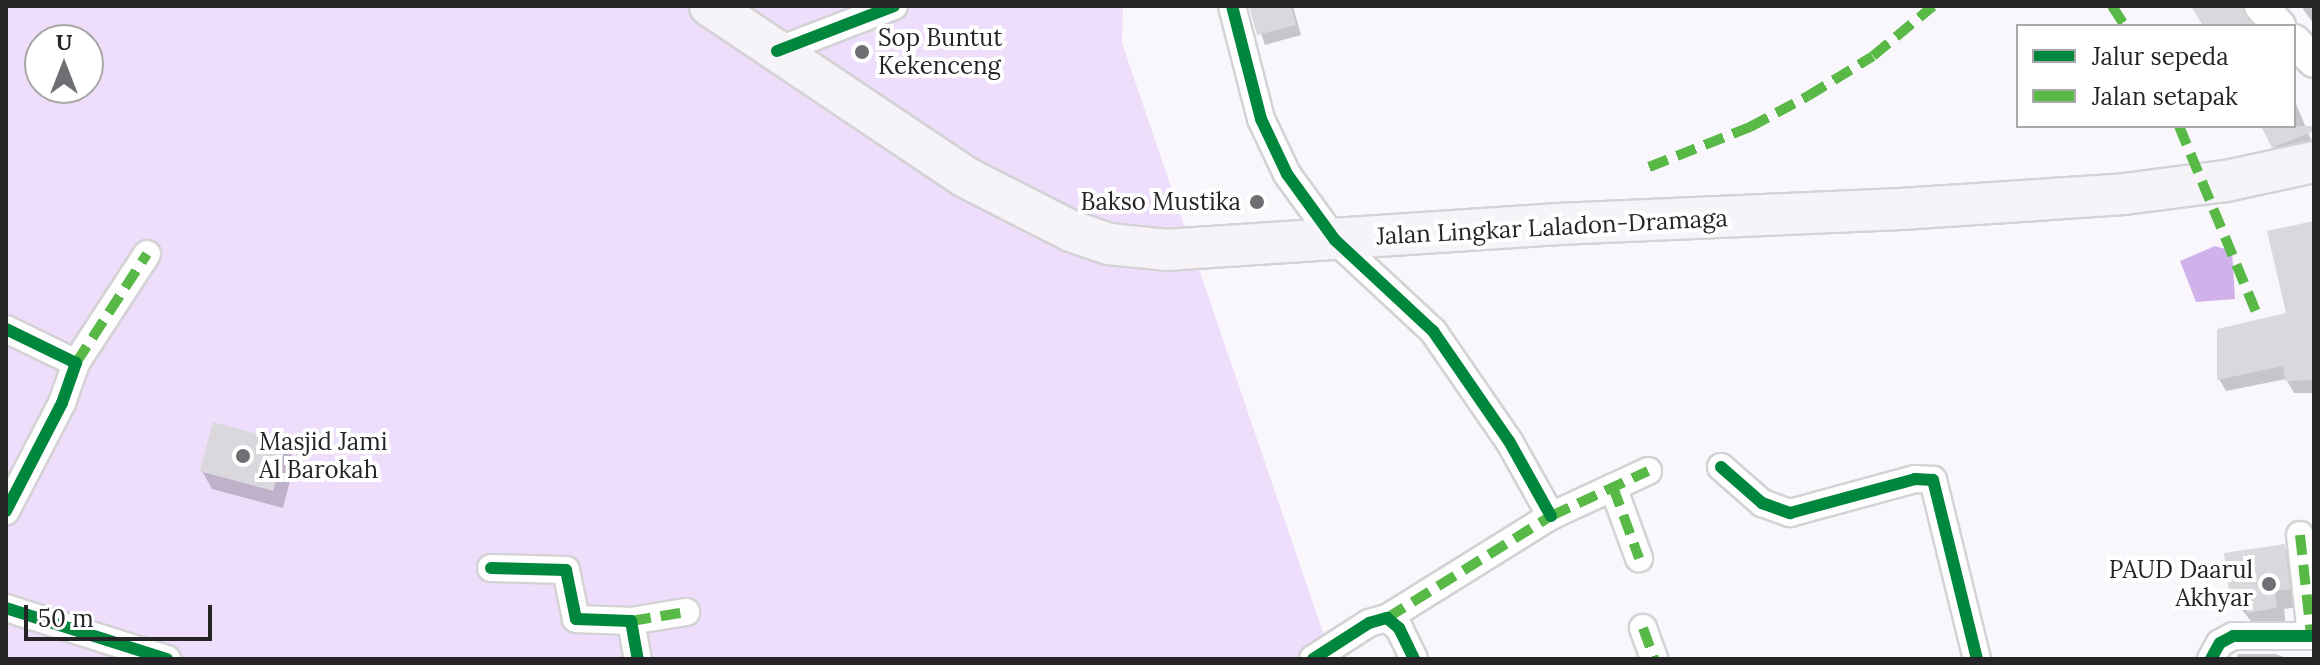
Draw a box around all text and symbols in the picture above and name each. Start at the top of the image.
north arrow [24,24,104,104]
place label: Sop Buntut Kekenceng [878,24,1003,80]
legend [2016,24,2296,128]
text: U [56,28,72,56]
text: Jalur sepeda [2092,41,2229,72]
marker: Sop Buntut Kekenceng [853,43,871,61]
text: Jalan setapak [2092,81,2238,112]
place label: Bakso Mustika [1081,188,1241,216]
marker: Bakso Mustika [1248,193,1266,211]
street label: Jalan Lingkar Laladon-Dramaga [1376,203,1728,251]
place label: Masjid Jami Al Barokah [259,428,387,484]
marker: Masjid Jami Al Barokah [234,447,252,465]
place label: PAUD Daarul Akhyar [2109,556,2253,612]
marker: PAUD Daarul Akhyar [2260,575,2278,593]
scale bar [28,589,216,639]
text: 50 m [38,603,94,634]

